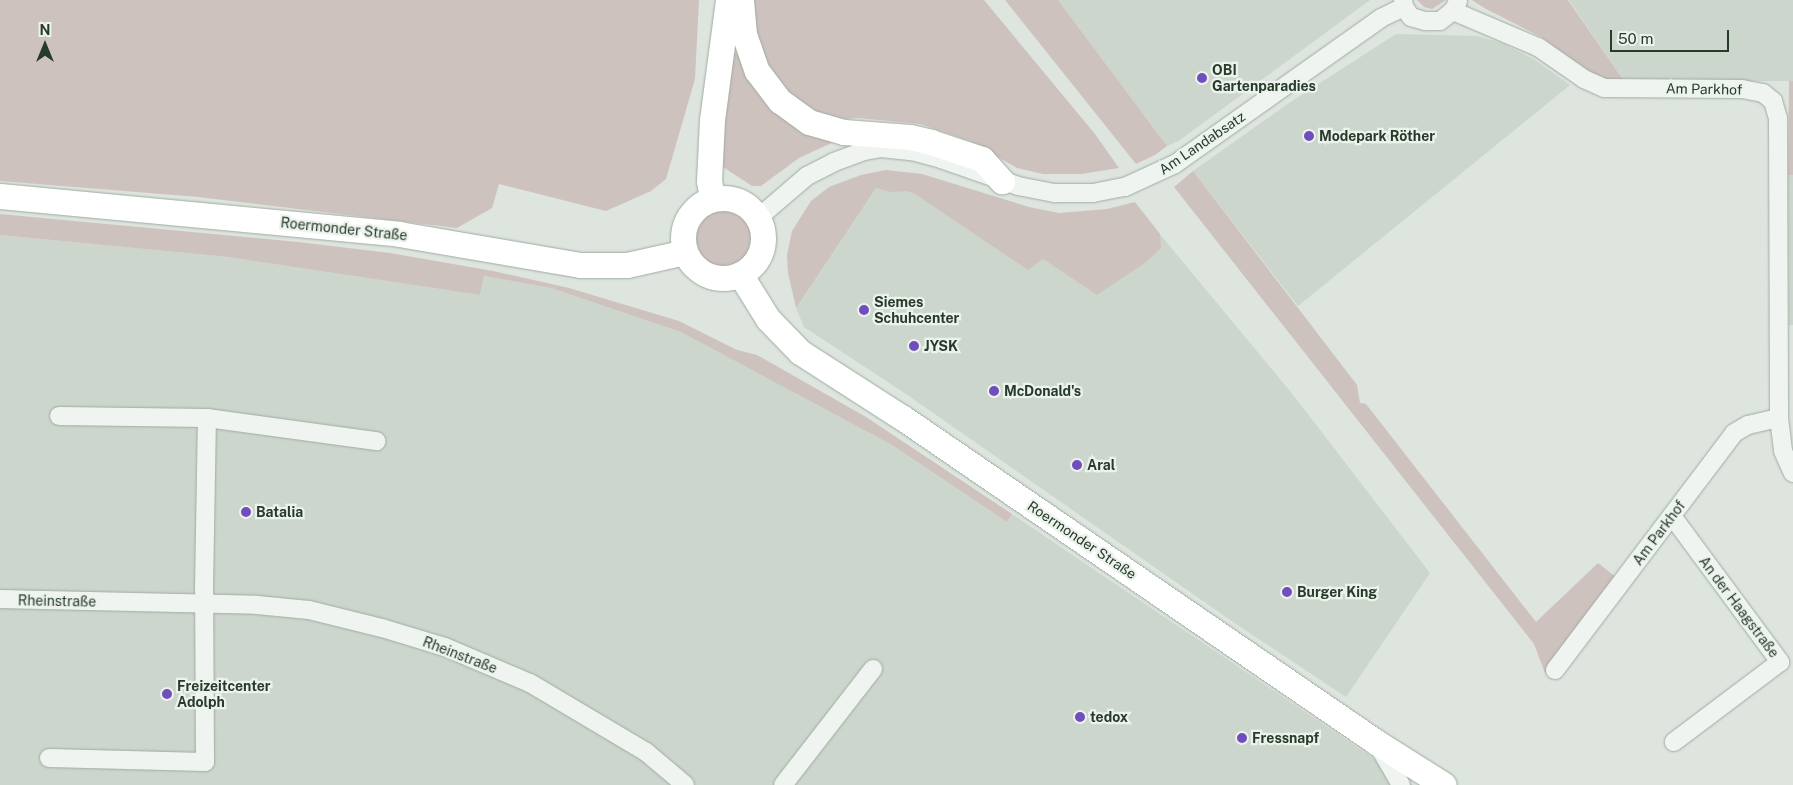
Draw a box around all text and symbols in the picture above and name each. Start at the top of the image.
north arrow [20,20,70,70]
scale bar [1613,20,1732,52]
text: N [40,22,50,38]
text: 50 m [1618,30,1653,47]
place label: OBI Gartenparadies [1212,62,1316,94]
marker: OBI Gartenparadies [1196,72,1208,84]
street label: Am Parkhof [1666,80,1742,98]
street label: Am Landabsatz [1156,108,1248,178]
place label: Modepark Röther [1319,128,1435,144]
marker: Modepark Röther [1303,130,1315,142]
street label: Roermonder Straße [280,214,408,244]
place label: Siemes Schuhcenter [874,294,959,326]
marker: Siemes Schuhcenter [858,304,870,316]
place label: JYSK [924,338,958,354]
marker: JYSK [908,340,920,352]
place label: McDonald's [1004,383,1081,399]
marker: McDonald's [988,385,1000,397]
place label: Aral [1087,457,1115,473]
marker: Aral [1071,459,1083,471]
street label: Roermonder Straße [1024,497,1140,583]
street label: Am Parkhof [1629,497,1689,569]
place label: Batalia [256,504,303,520]
marker: Batalia [240,506,252,518]
street label: An der Haagstraße [1695,553,1783,661]
place label: Burger King [1297,584,1377,600]
marker: Burger King [1281,586,1293,598]
street label: Rheinstraße [18,592,96,610]
street label: Rheinstraße [420,633,500,677]
place label: Freizeitcenter Adolph [177,678,271,710]
marker: Freizeitcenter Adolph [161,688,173,700]
place label: tedox [1090,709,1128,725]
marker: tedox [1074,711,1086,723]
place label: Fressnapf [1252,730,1319,746]
marker: Fressnapf [1236,732,1248,744]

